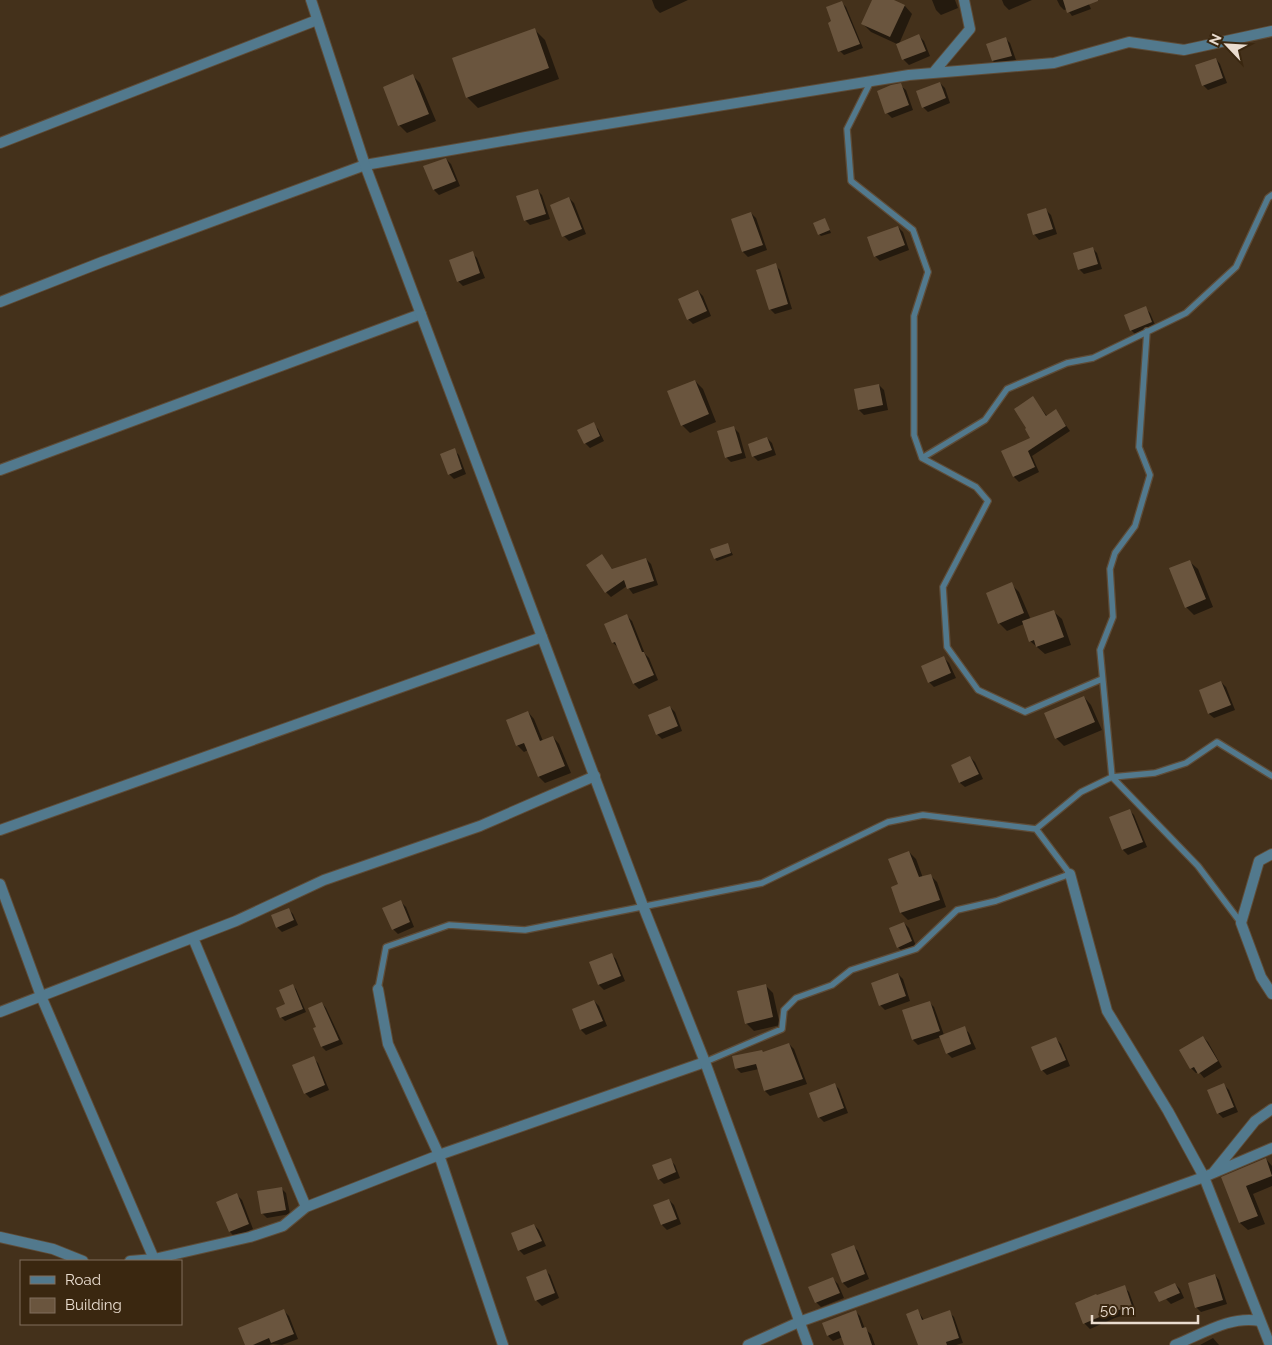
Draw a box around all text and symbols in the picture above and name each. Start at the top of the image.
north arrow [1202,20,1252,70]
text: N [1206,31,1225,48]
legend [20,1260,182,1325]
text: Road [65,1271,101,1289]
scale bar [1092,1292,1198,1324]
text: Building [65,1296,122,1314]
text: 50 m [1100,1301,1135,1319]

